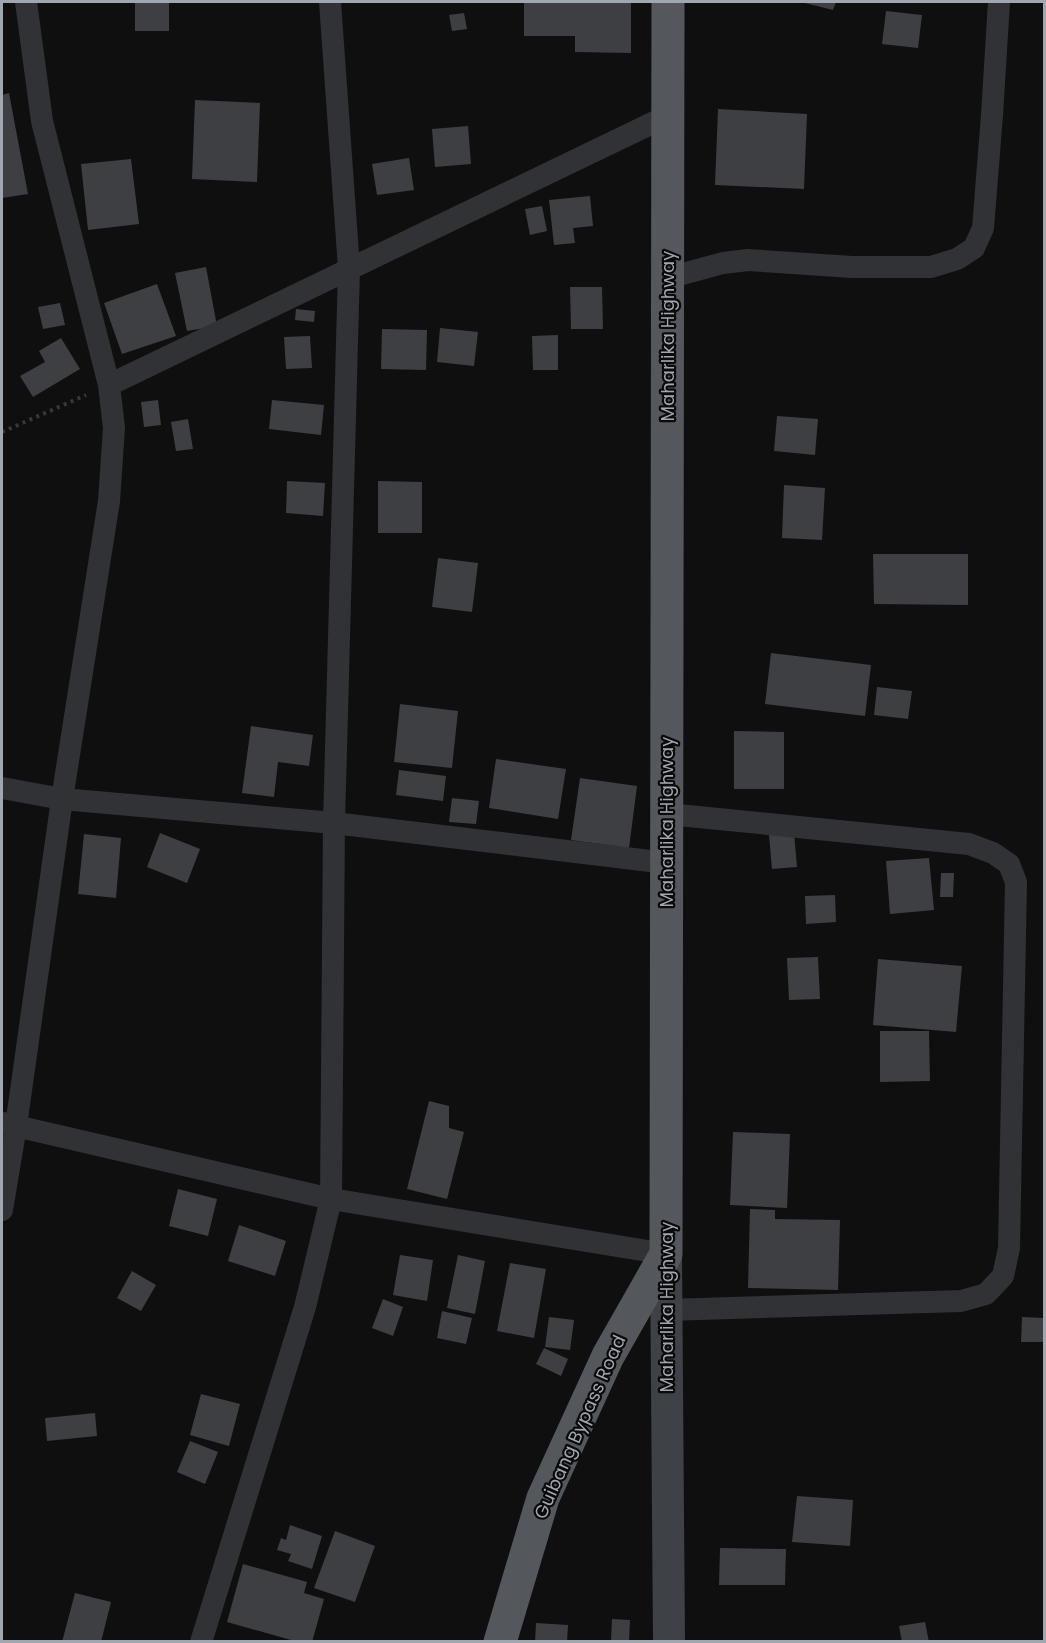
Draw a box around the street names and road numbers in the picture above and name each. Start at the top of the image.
street label: Maharlika Highway [655,251,680,421]
street label: Maharlika Highway [654,737,679,907]
street label: Maharlika Highway [654,1222,679,1392]
street label: Guibang Bypass Road [528,1331,631,1523]

